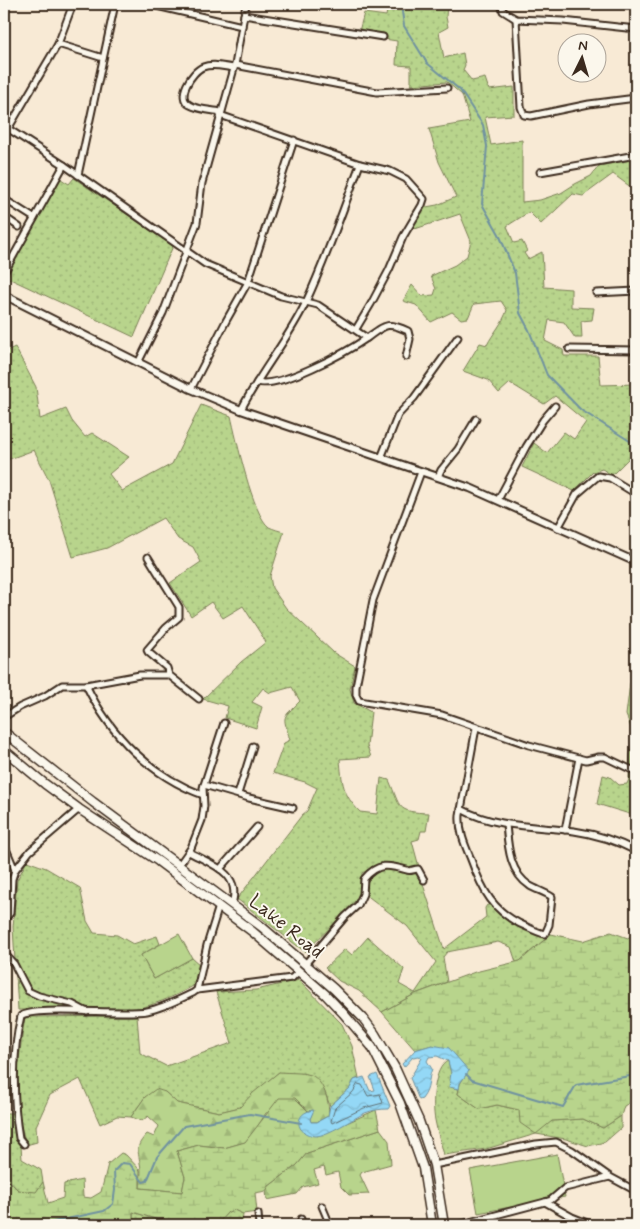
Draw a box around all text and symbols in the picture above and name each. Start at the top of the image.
north arrow [558,32,608,82]
text: N [578,37,588,55]
street label: Lake Road [243,888,329,966]

